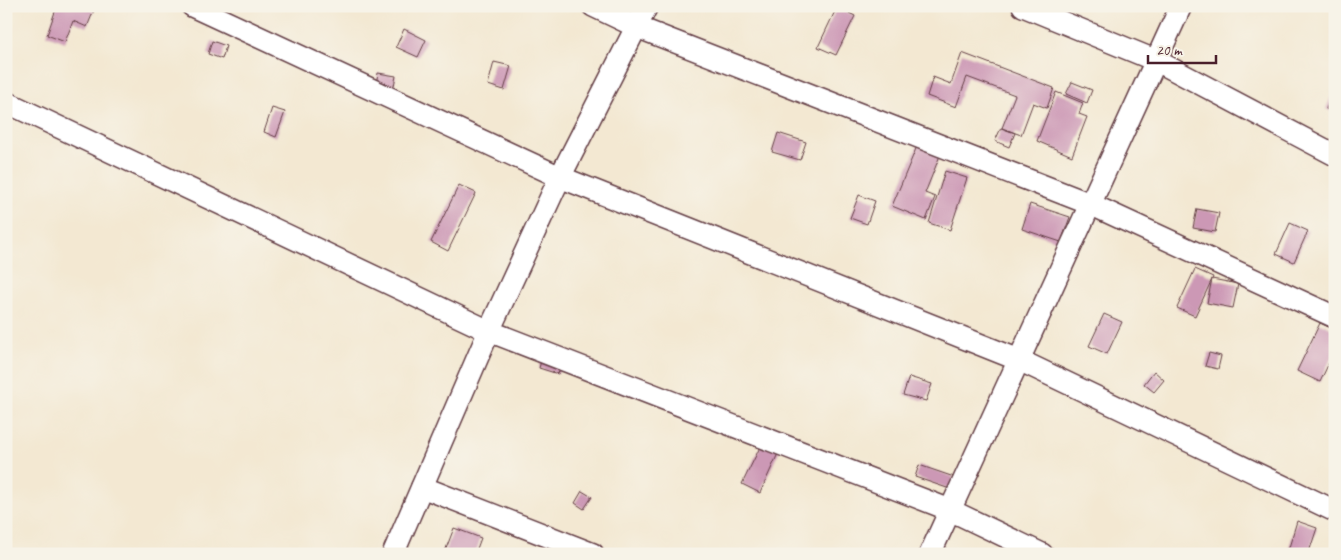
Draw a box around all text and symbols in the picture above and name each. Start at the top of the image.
scale bar [1148,32,1216,64]
text: 20 m [1156,41,1183,60]

